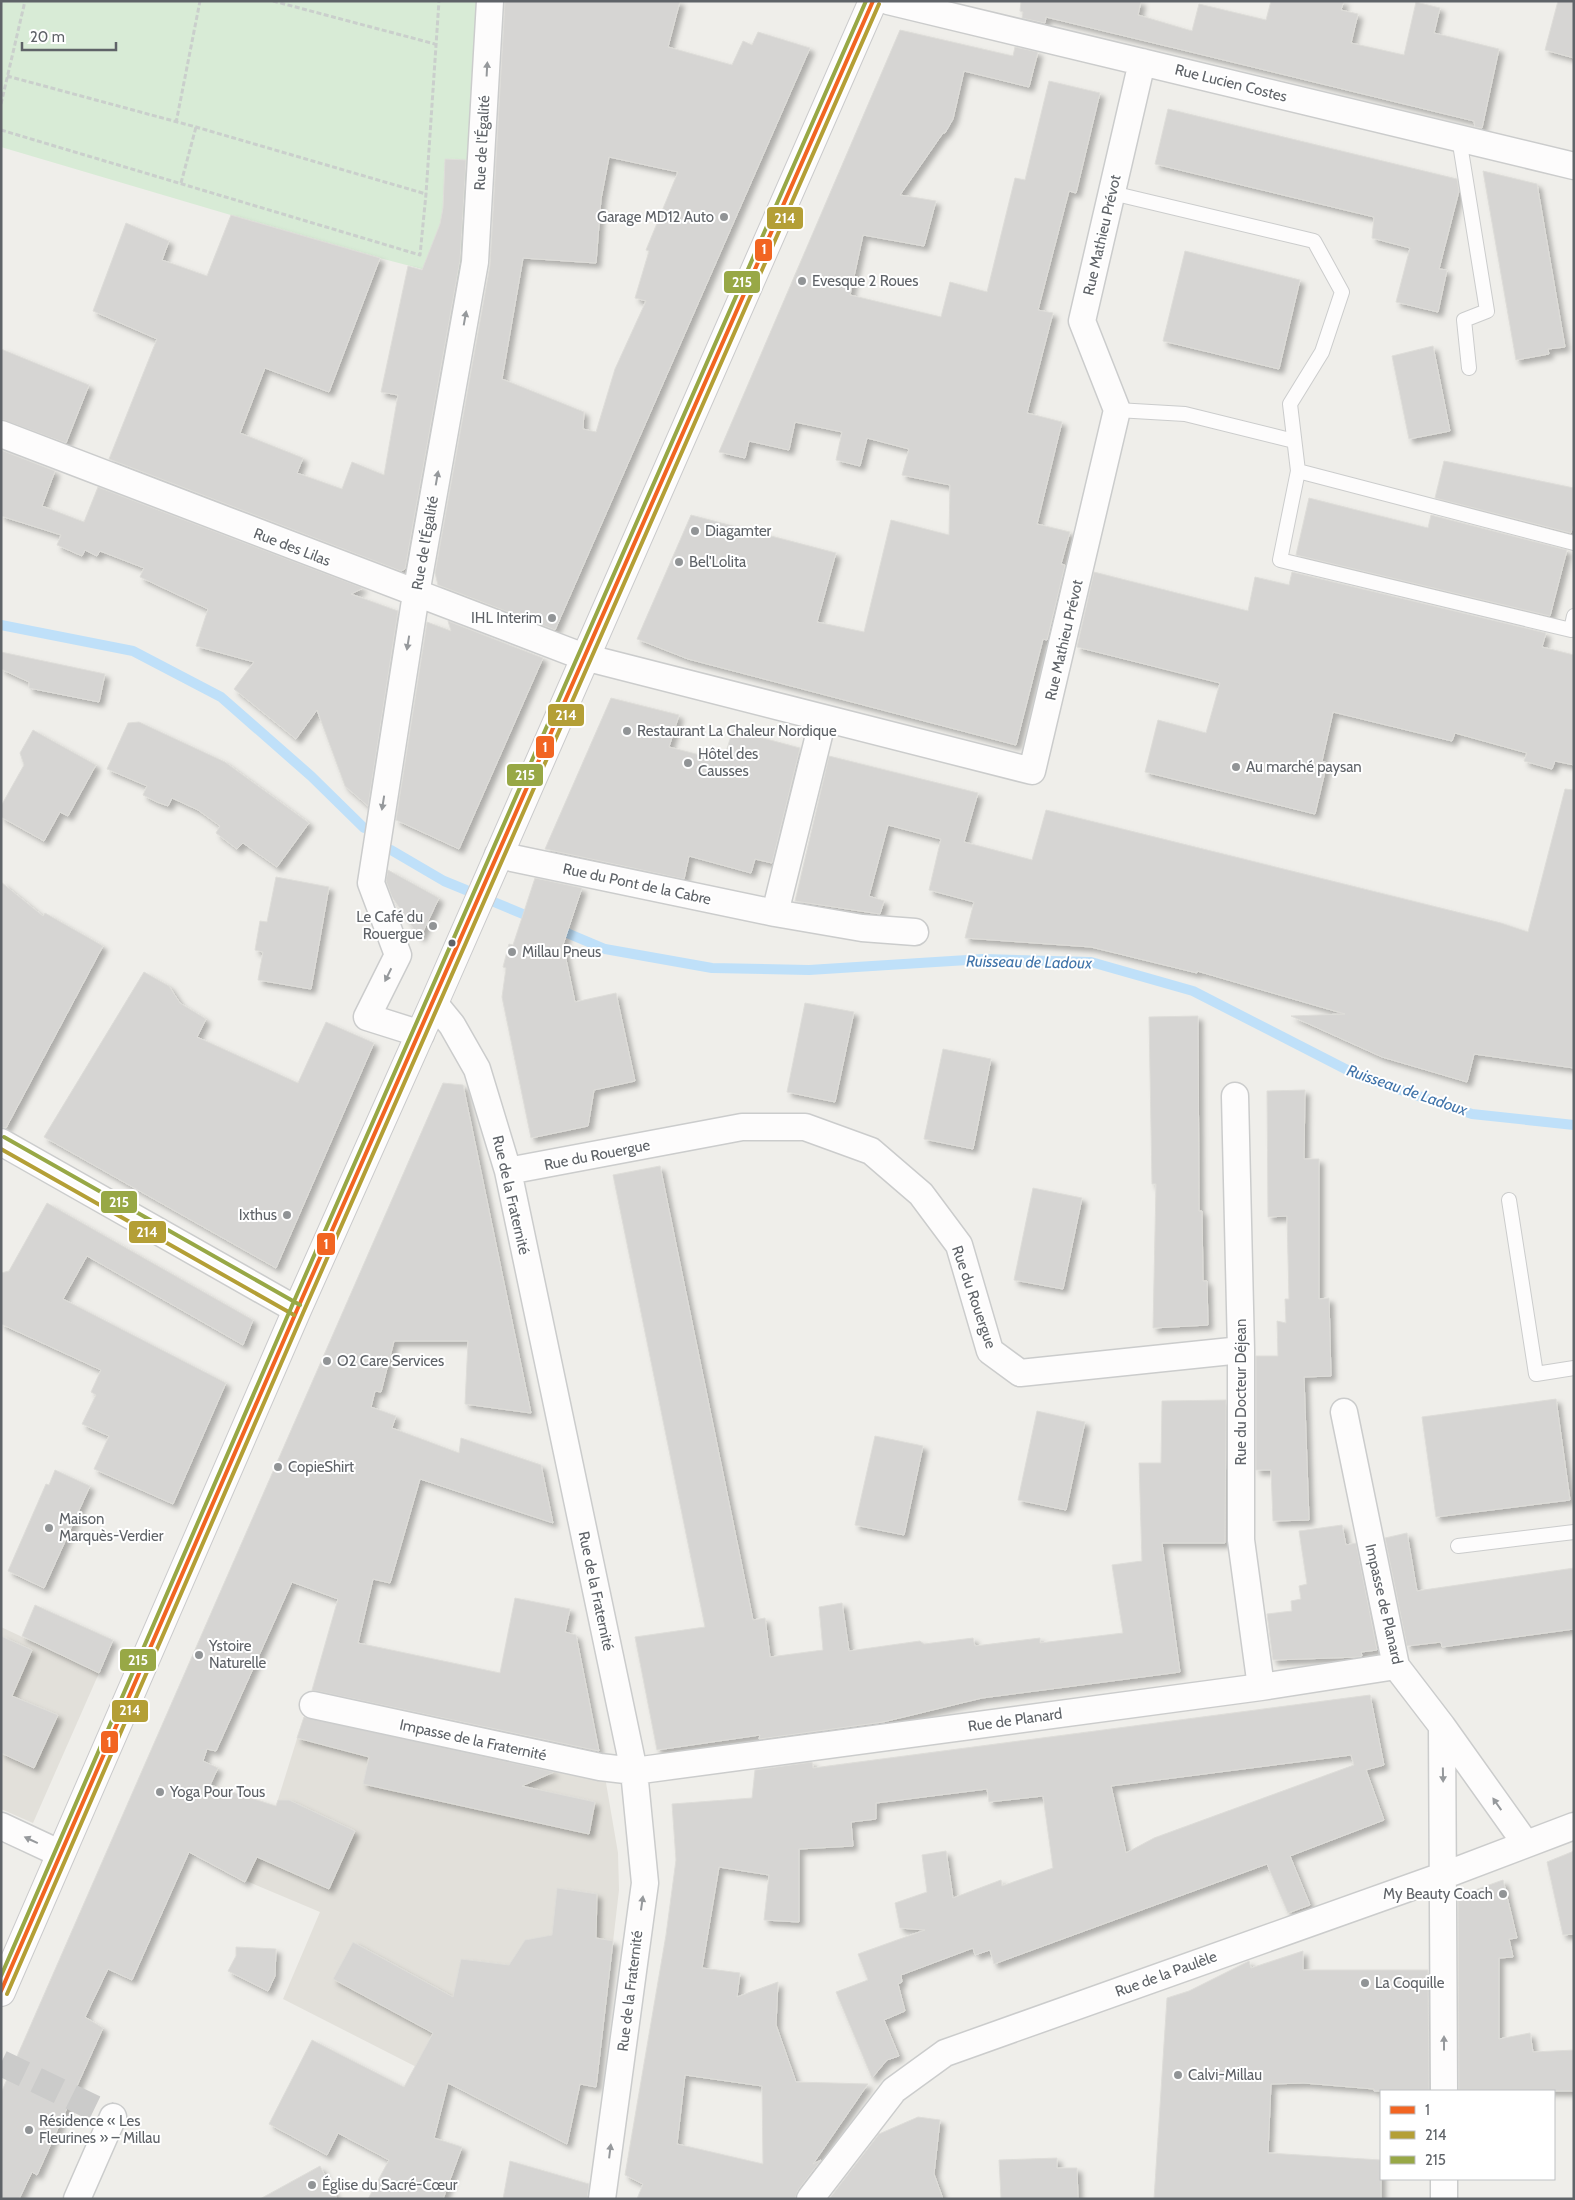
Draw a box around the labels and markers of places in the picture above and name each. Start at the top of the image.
place label: Garage MD12 Auto [597,208,714,226]
marker: Garage MD12 Auto [718,211,730,223]
place label: Evesque 2 Roues [812,272,918,290]
marker: Evesque 2 Roues [796,275,808,287]
place label: Diagamter [705,522,772,540]
marker: Diagamter [689,525,701,537]
place label: Bel'Lolita [689,553,747,571]
marker: Bel'Lolita [673,556,685,568]
place label: IHL Interim [471,609,542,627]
marker: IHL Interim [546,612,558,624]
place label: Restaurant La Chaleur Nordique [637,722,837,740]
marker: Restaurant La Chaleur Nordique [621,725,633,737]
place label: Hôtel des Causses [698,745,758,780]
marker: Hôtel des Causses [682,757,694,769]
place label: Au marché paysan [1246,758,1362,776]
marker: Au marché paysan [1230,761,1242,773]
place label: Le Café du Rouergue [356,908,423,943]
marker: Le Café du Rouergue [427,920,439,932]
unlabelled marker [447,938,457,948]
place label: Millau Pneus [522,943,601,961]
marker: Millau Pneus [506,946,518,958]
place label: Ixthus [239,1206,277,1224]
marker: Ixthus [281,1209,293,1221]
place label: O2 Care Services [337,1352,444,1370]
marker: O2 Care Services [321,1355,333,1367]
place label: CopieShirt [288,1458,354,1476]
marker: CopieShirt [272,1461,284,1473]
place label: Maison Marquès-Verdier [59,1510,164,1545]
marker: Maison Marquès-Verdier [43,1522,55,1534]
place label: Ystoire Naturelle [208,1637,267,1672]
marker: Ystoire Naturelle [193,1649,205,1661]
place label: Yoga Pour Tous [169,1783,265,1801]
marker: Yoga Pour Tous [154,1786,166,1798]
place label: My Beauty Coach [1383,1885,1493,1903]
marker: My Beauty Coach [1497,1888,1509,1900]
place label: La Coquille [1375,1974,1445,1992]
marker: La Coquille [1359,1977,1371,1989]
place label: Calvi-Millau [1188,2066,1262,2084]
marker: Calvi-Millau [1172,2069,1184,2081]
place label: Résidence « Les Fleurines » – Millau [39,2112,160,2147]
marker: Résidence « Les Fleurines » – Millau [23,2124,35,2136]
place label: Église du Sacré-Cœur [322,2175,458,2194]
marker: Église du Sacré-Cœur [306,2179,318,2191]

